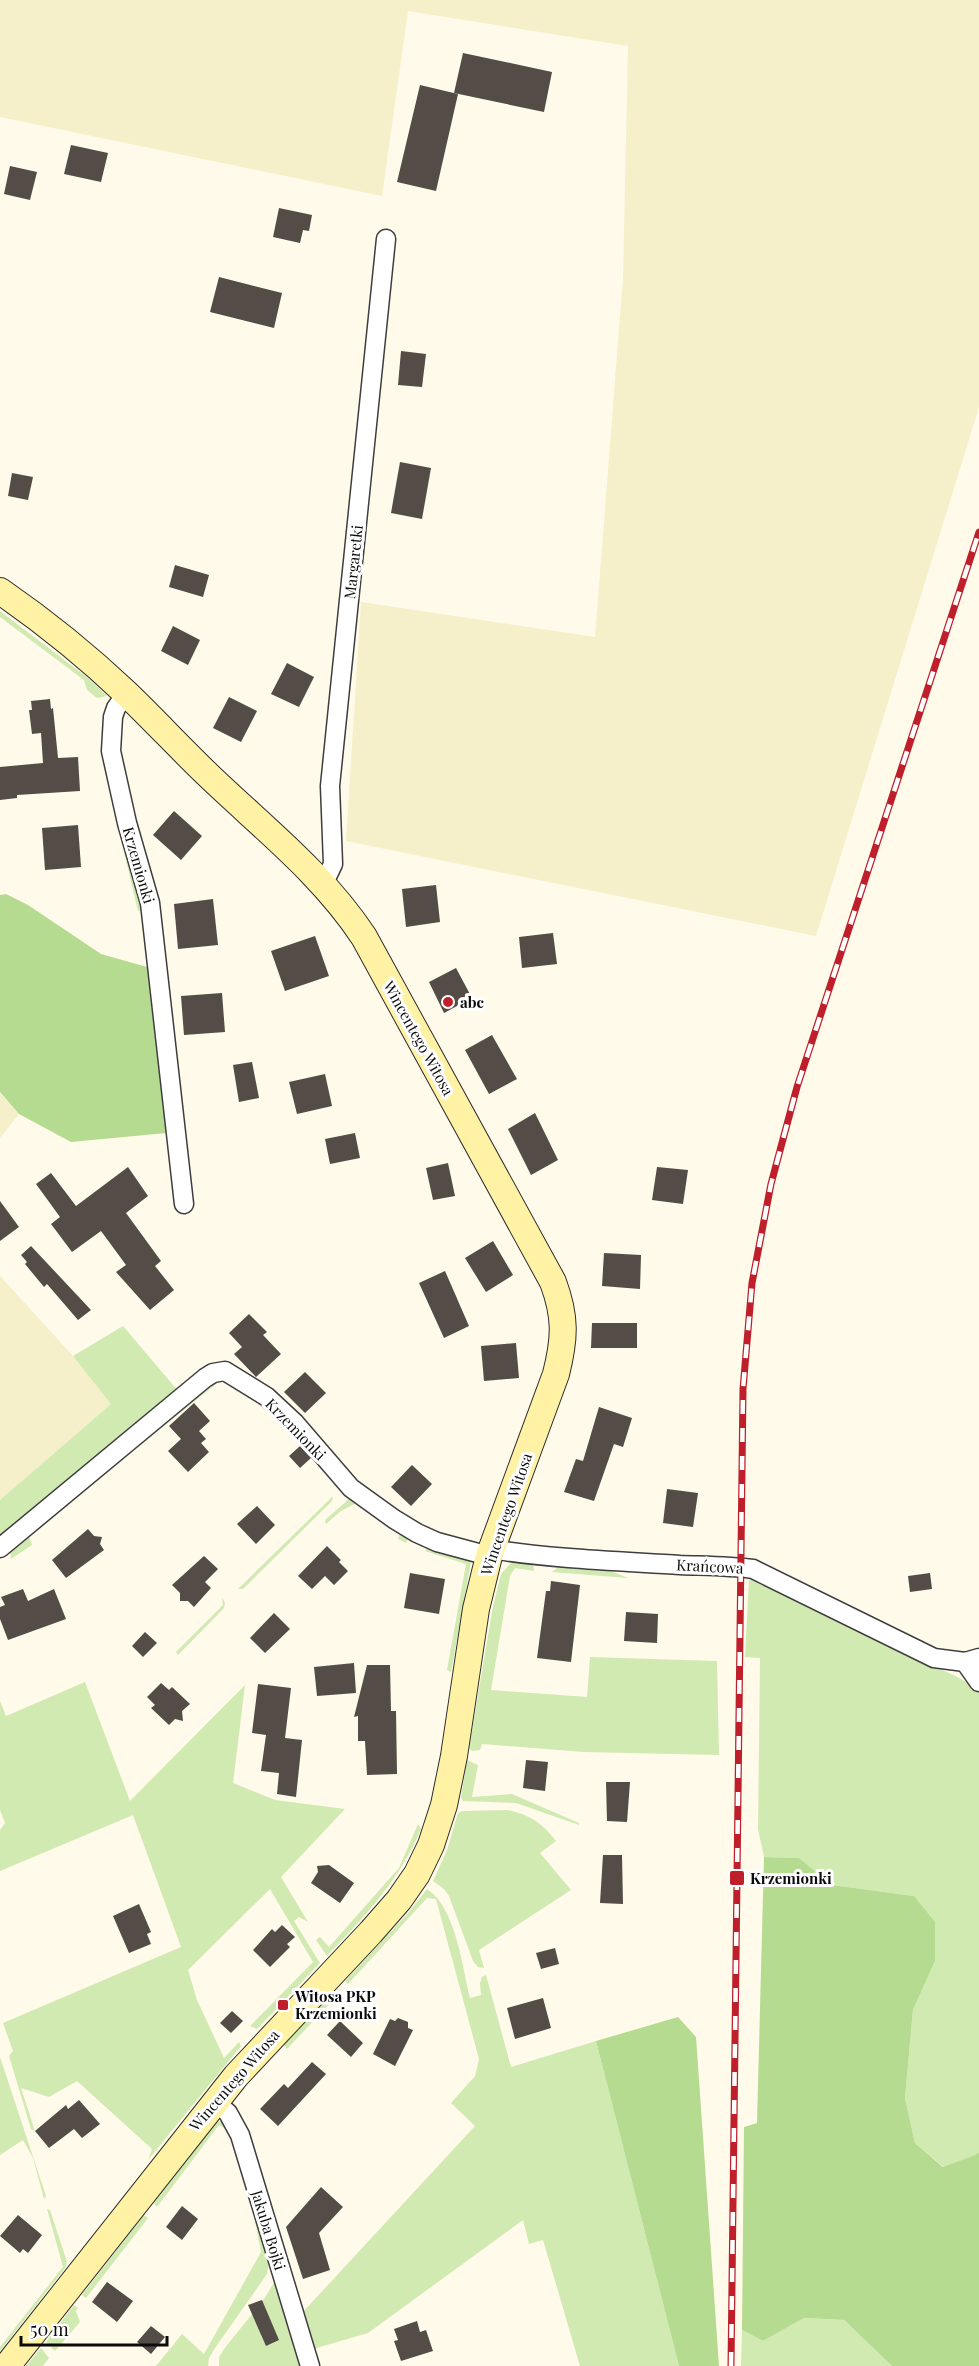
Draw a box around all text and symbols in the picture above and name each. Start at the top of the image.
street label: Margaretki [339,523,367,600]
street label: Krzemionki [119,824,160,906]
street label: Wincentego Witosa [379,976,459,1099]
place label: abc [460,992,485,1012]
marker: abc [441,995,455,1009]
street label: Krzemionki [261,1394,331,1465]
street label: Wincentego Witosa [475,1450,536,1579]
street label: Krańcowa [676,1554,745,1578]
place label: Krzemionki [750,1868,832,1888]
marker: Krzemionki [728,1869,746,1887]
place label: Witosa PKP Krzemionki [294,1986,377,2023]
marker: Witosa PKP Krzemionki [276,1998,290,2012]
street label: Wincentego Witosa [184,2025,284,2136]
street label: Jakuba Bojki [247,2187,291,2273]
scale bar [21,2309,166,2347]
text: 50 m [30,2317,69,2341]

